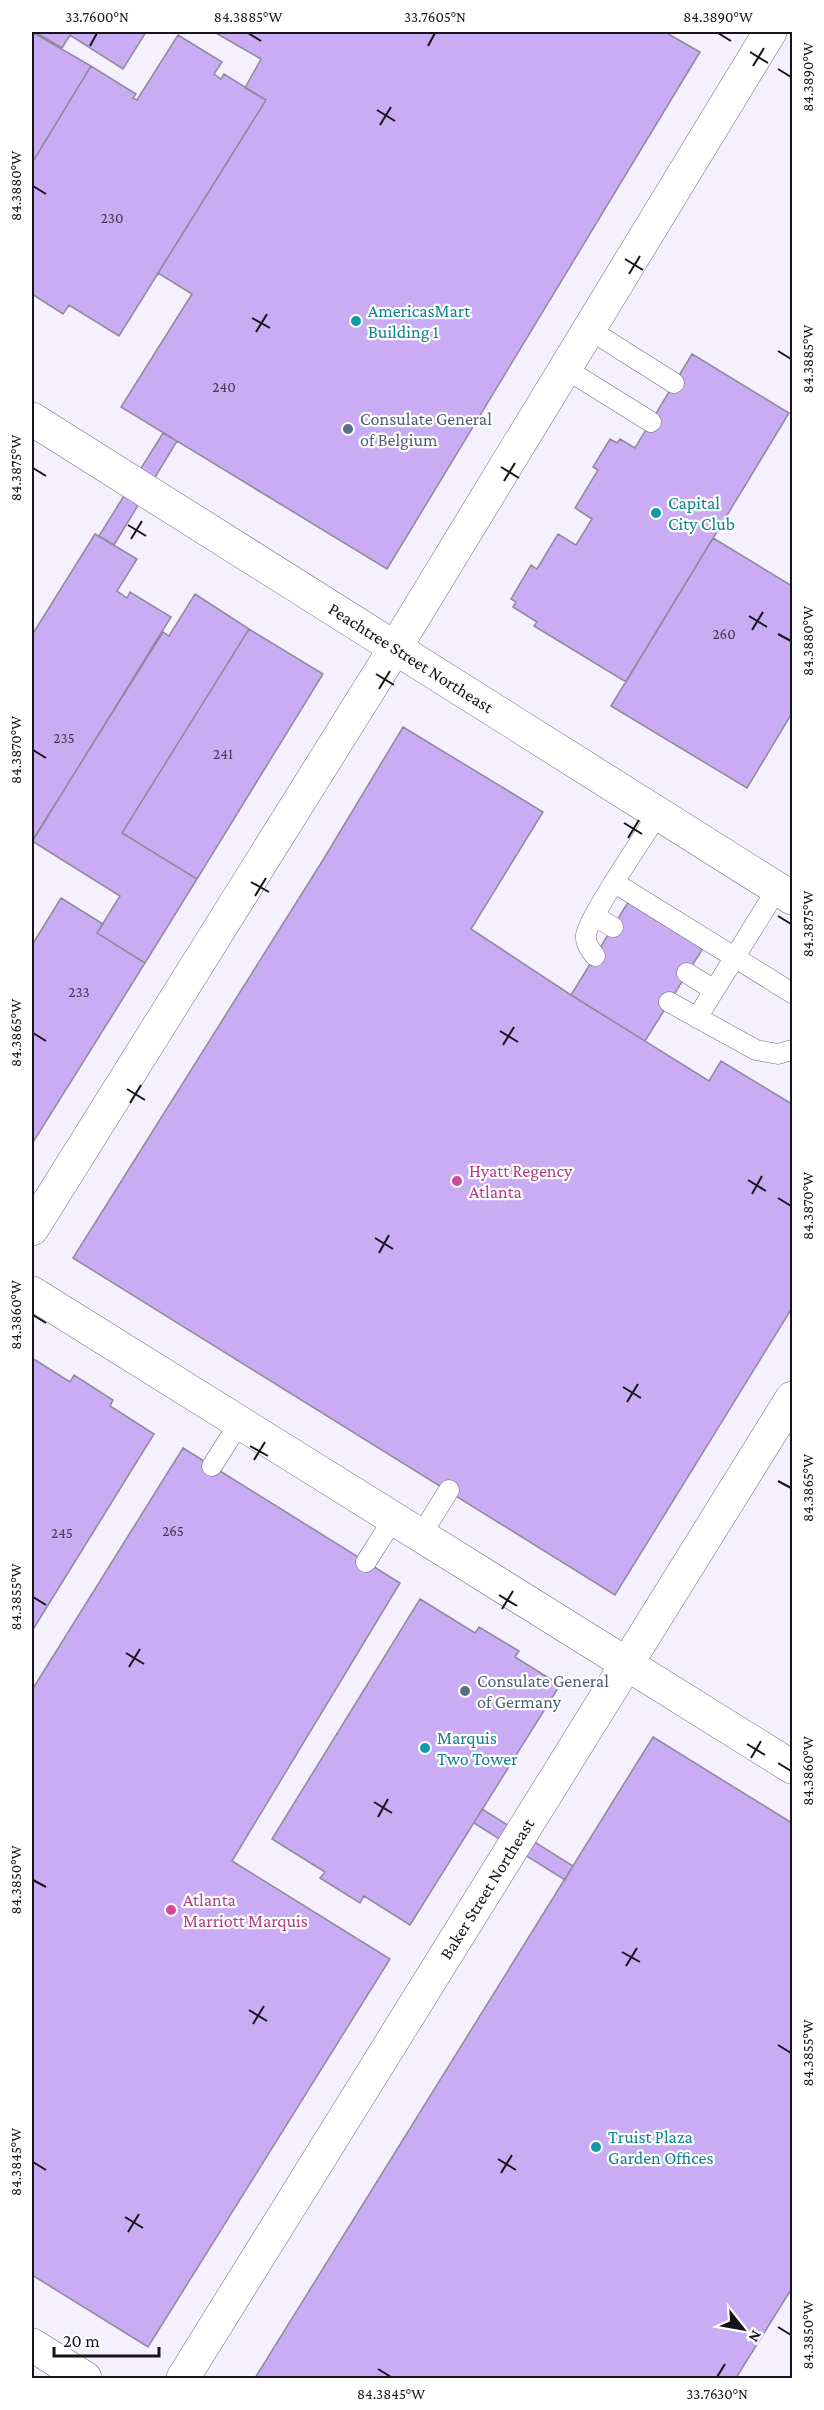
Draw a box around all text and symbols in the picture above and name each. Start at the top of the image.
text: 33.7600°N [65,9,129,25]
text: 84.3885°W [214,9,282,25]
text: 33.7605°N [404,9,466,25]
text: 84.3890°W [683,9,753,25]
text: 84.3890°W [800,42,816,112]
text: 84.3880°W [8,151,24,221]
house number: 230 [101,210,123,226]
place label: AmericasMart Building 1 [368,301,471,342]
marker: AmericasMart Building 1 [349,314,363,328]
text: 84.3885°W [800,325,816,393]
house number: 240 [212,379,236,395]
place label: Consulate General of Belgium [360,409,492,450]
marker: Consulate General of Belgium [341,422,355,436]
text: 84.3875°W [8,434,24,501]
place label: Capital City Club [668,493,735,534]
marker: Capital City Club [649,506,663,520]
street label: Peachtree Street Northeast [325,599,498,718]
text: 84.3880°W [800,606,816,676]
house number: 260 [712,626,736,642]
text: 84.3870°W [8,716,24,784]
house number: 235 [53,730,75,746]
house number: 241 [213,746,233,762]
text: 84.3875°W [800,890,816,957]
house number: 233 [68,984,90,1000]
text: 84.3865°W [8,999,24,1067]
place label: Hyatt Regency Atlanta [469,1161,573,1202]
text: 84.3870°W [800,1172,816,1240]
marker: Hyatt Regency Atlanta [450,1174,464,1188]
text: 84.3860°W [8,1280,24,1350]
text: 84.3865°W [800,1454,816,1522]
house number: 265 [162,1523,184,1539]
house number: 245 [51,1525,73,1541]
text: 84.3855°W [8,1563,24,1631]
place label: Consulate General of Germany [477,1671,609,1712]
marker: Consulate General of Germany [458,1684,472,1698]
place label: Marquis Two Tower [437,1728,518,1769]
text: 84.3860°W [800,1736,816,1806]
marker: Marquis Two Tower [418,1741,432,1755]
street label: Baker Street Northeast [436,1814,539,1963]
text: 84.3850°W [8,1845,24,1914]
place label: Atlanta Marriott Marquis [183,1890,308,1931]
marker: Atlanta Marriott Marquis [164,1903,178,1917]
text: 84.3855°W [800,2019,816,2087]
place label: Truist Plaza Garden Offices [608,2127,714,2168]
text: 84.3845°W [8,2128,24,2196]
marker: Truist Plaza Garden Offices [589,2140,603,2154]
north arrow [713,2299,773,2359]
text: 84.3850°W [800,2300,816,2369]
scale bar [54,2320,159,2358]
text: N [745,2327,766,2346]
text: 20 m [63,2331,100,2351]
text: 84.3845°W [357,2386,425,2402]
text: 33.7630°N [686,2386,748,2402]

